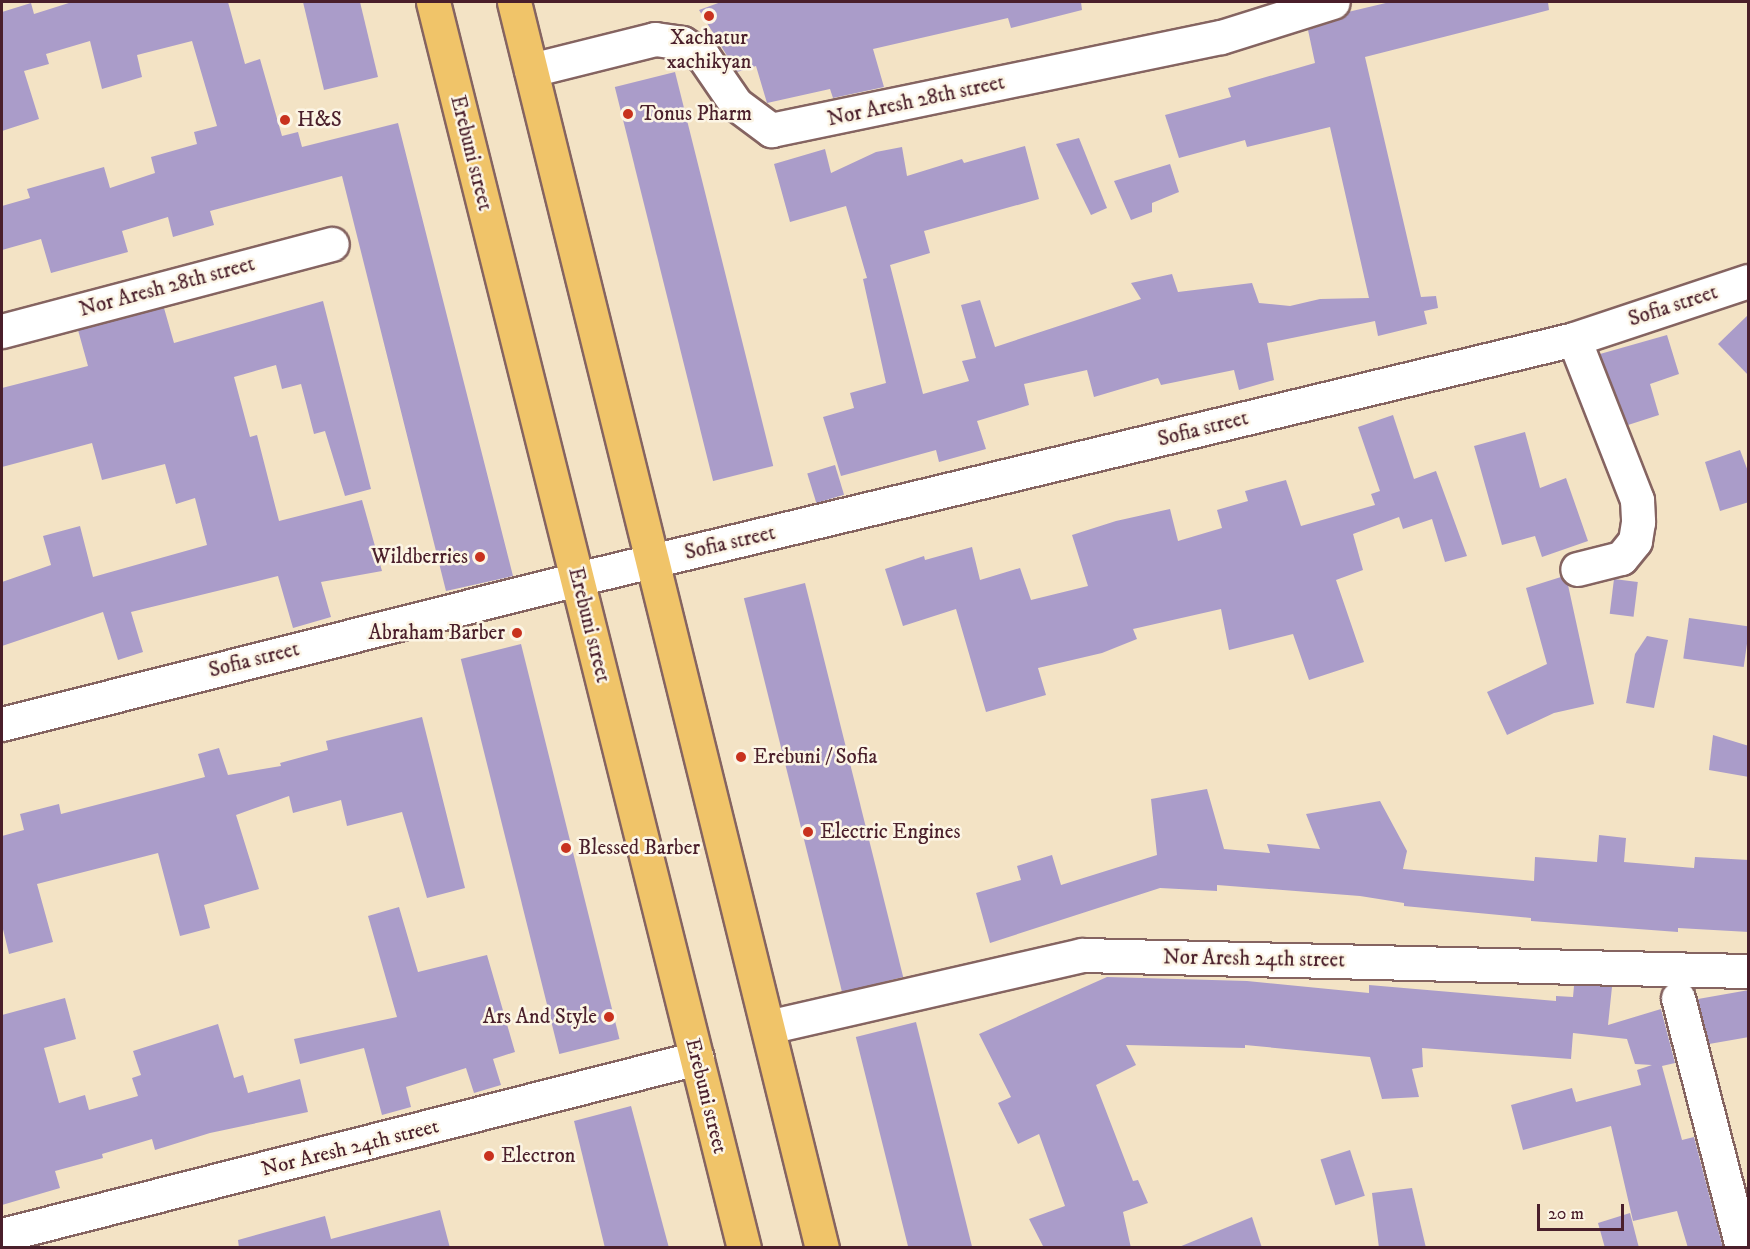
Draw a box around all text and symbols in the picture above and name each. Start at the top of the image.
marker: Xachatur xachikyan [702,9,716,23]
place label: Xachatur xachikyan [667,25,751,75]
street label: Nor Aresh 28th street [825,70,1007,132]
street label: Erebuni street [445,93,497,213]
place label: Tonus Pharm [640,101,752,127]
place label: H&S [297,107,342,133]
marker: Tonus Pharm [621,107,635,121]
marker: H&S [278,113,292,127]
street label: Nor Aresh 28th street [77,251,257,323]
street label: Sofia street [1625,280,1721,332]
street label: Sofia street [1155,406,1251,452]
street label: Sofia street [682,520,778,566]
place label: Wildberries [371,544,468,570]
marker: Wildberries [473,550,487,564]
street label: Erebuni street [563,565,615,685]
place label: Abraham Barber [369,620,505,646]
marker: Abraham Barber [510,626,524,640]
street label: Sofia street [206,637,302,683]
place label: Erebuni / Sofia [753,744,877,770]
marker: Erebuni / Sofia [734,750,748,764]
place label: Electric Engines [820,819,960,845]
marker: Electric Engines [801,825,815,839]
place label: Blessed Barber [578,835,700,861]
marker: Blessed Barber [559,841,573,855]
street label: Nor Aresh 24th street [1163,945,1345,973]
place label: Ars And Style [483,1004,597,1030]
marker: Ars And Style [602,1010,616,1024]
street label: Erebuni street [680,1036,732,1156]
street label: Nor Aresh 24th street [259,1114,441,1182]
place label: Electron [501,1143,576,1169]
marker: Electron [482,1149,496,1163]
scale bar [1540,1192,1627,1230]
text: 20 m [1548,1203,1584,1225]

